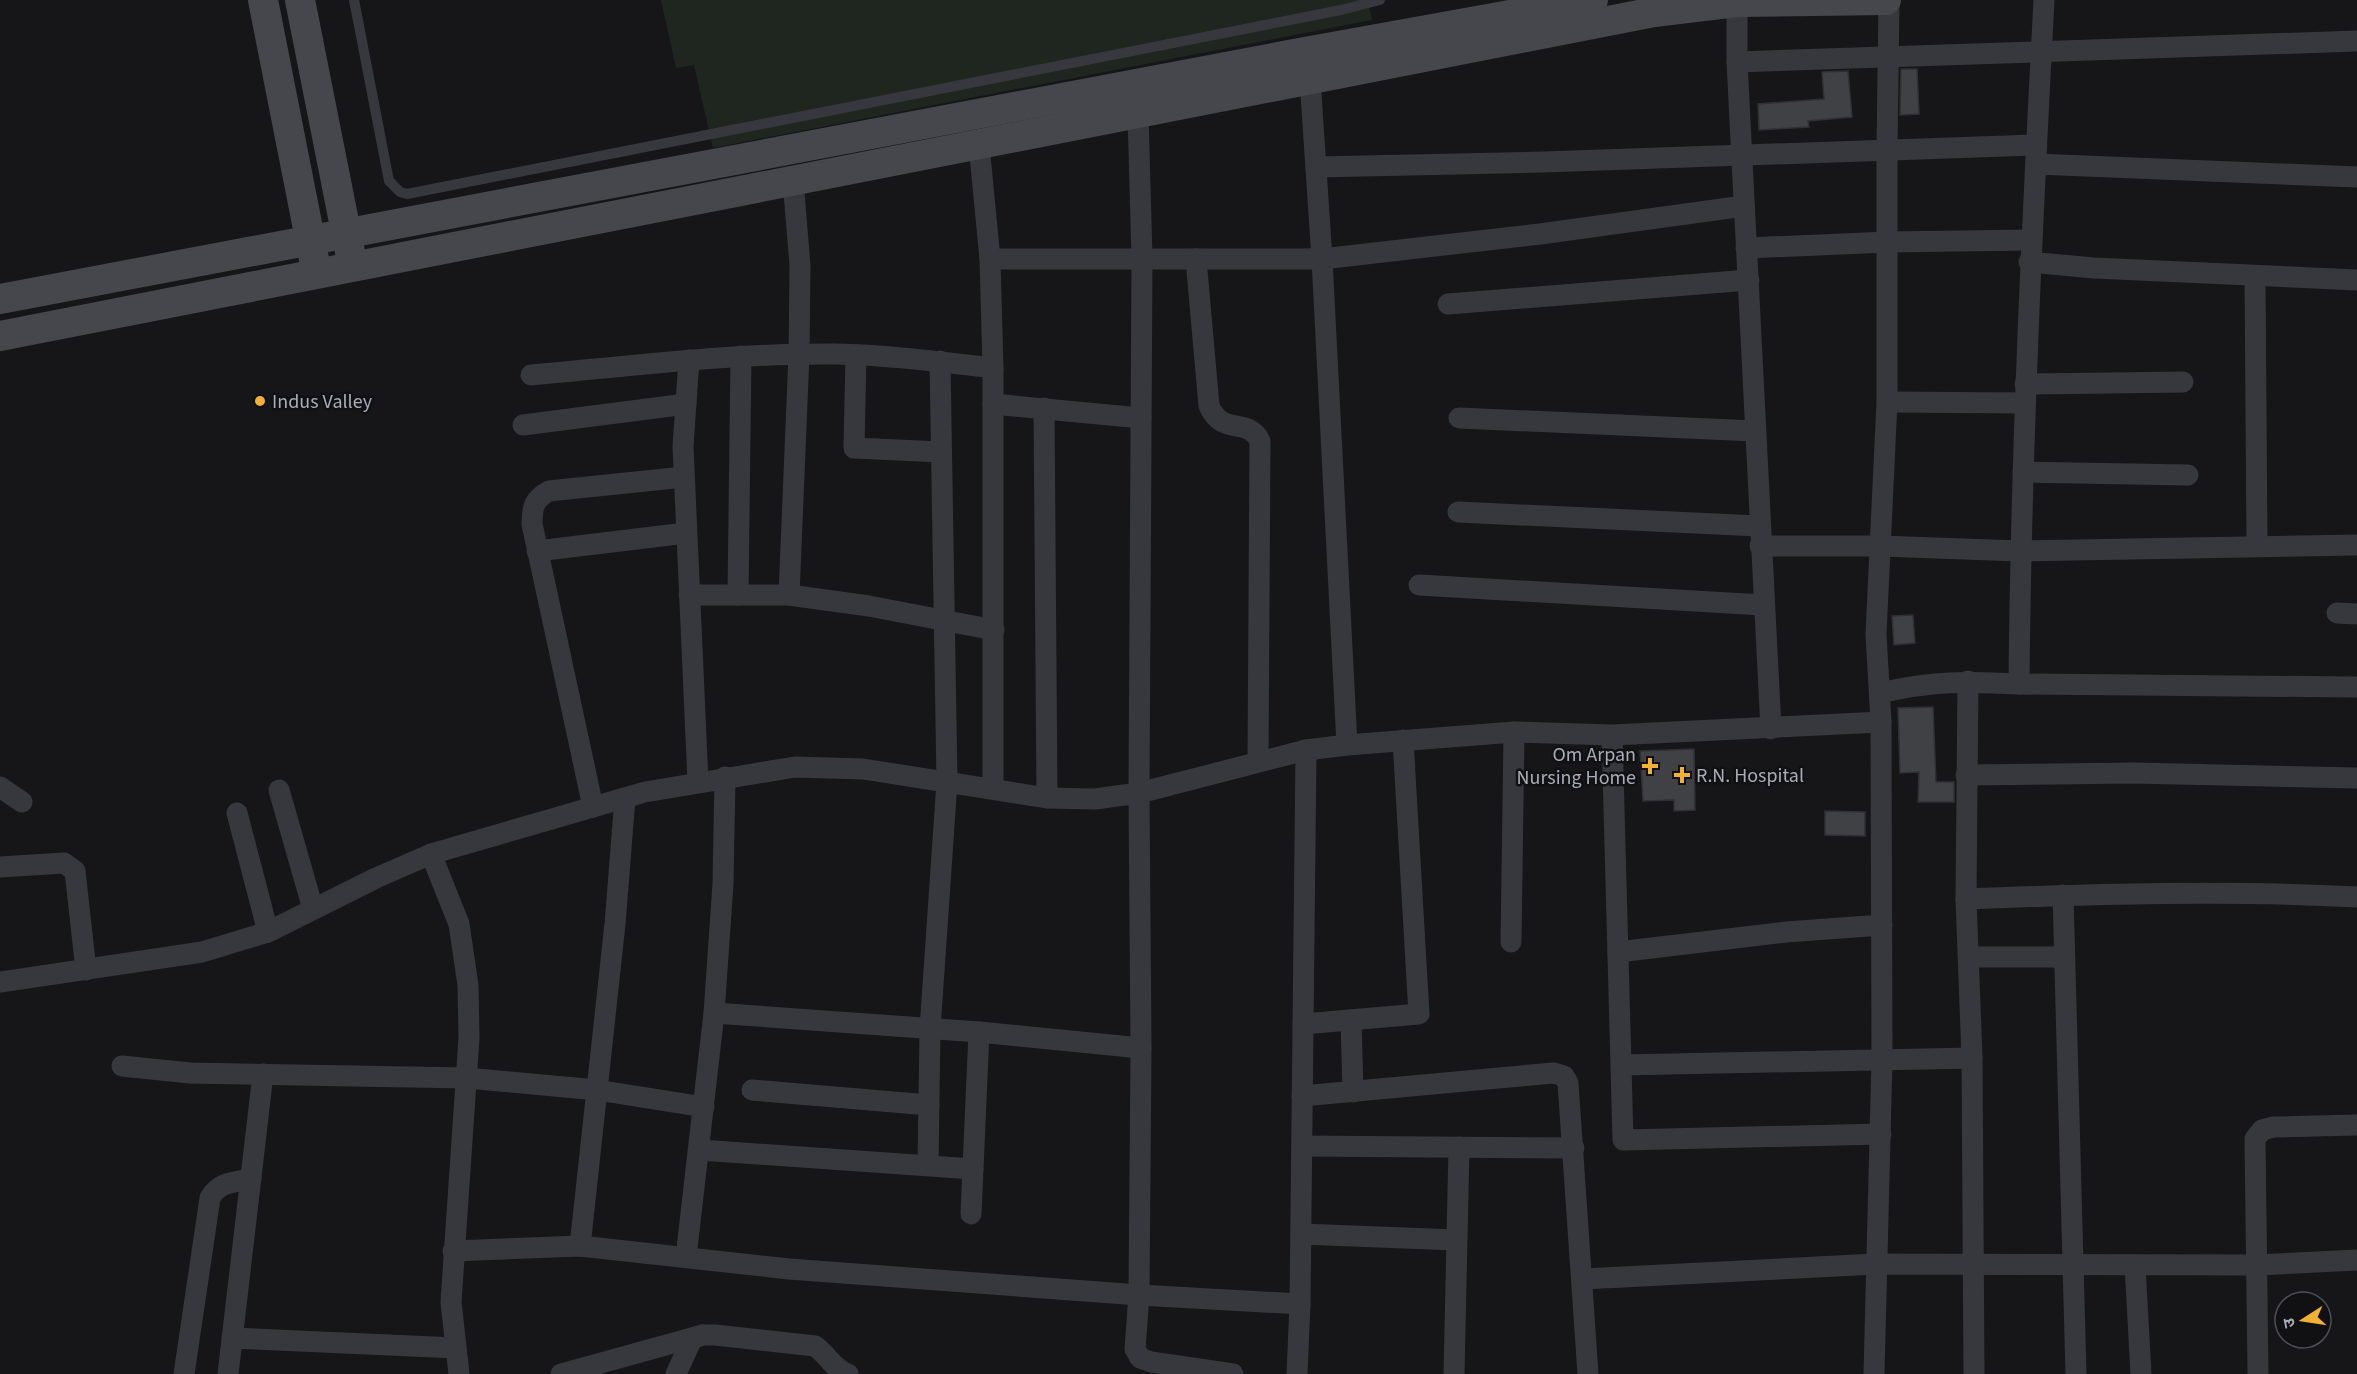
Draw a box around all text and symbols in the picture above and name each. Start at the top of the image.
place label: Indus Valley [272,388,373,416]
marker: Indus Valley [253,394,267,408]
place label: Om Arpan Nursing Home [1517,741,1636,792]
marker: Om Arpan Nursing Home [1641,757,1659,775]
place label: R.N. Hospital [1696,762,1804,790]
marker: R.N. Hospital [1673,766,1691,784]
north arrow [2273,1290,2333,1350]
text: उ [2277,1315,2301,1330]

